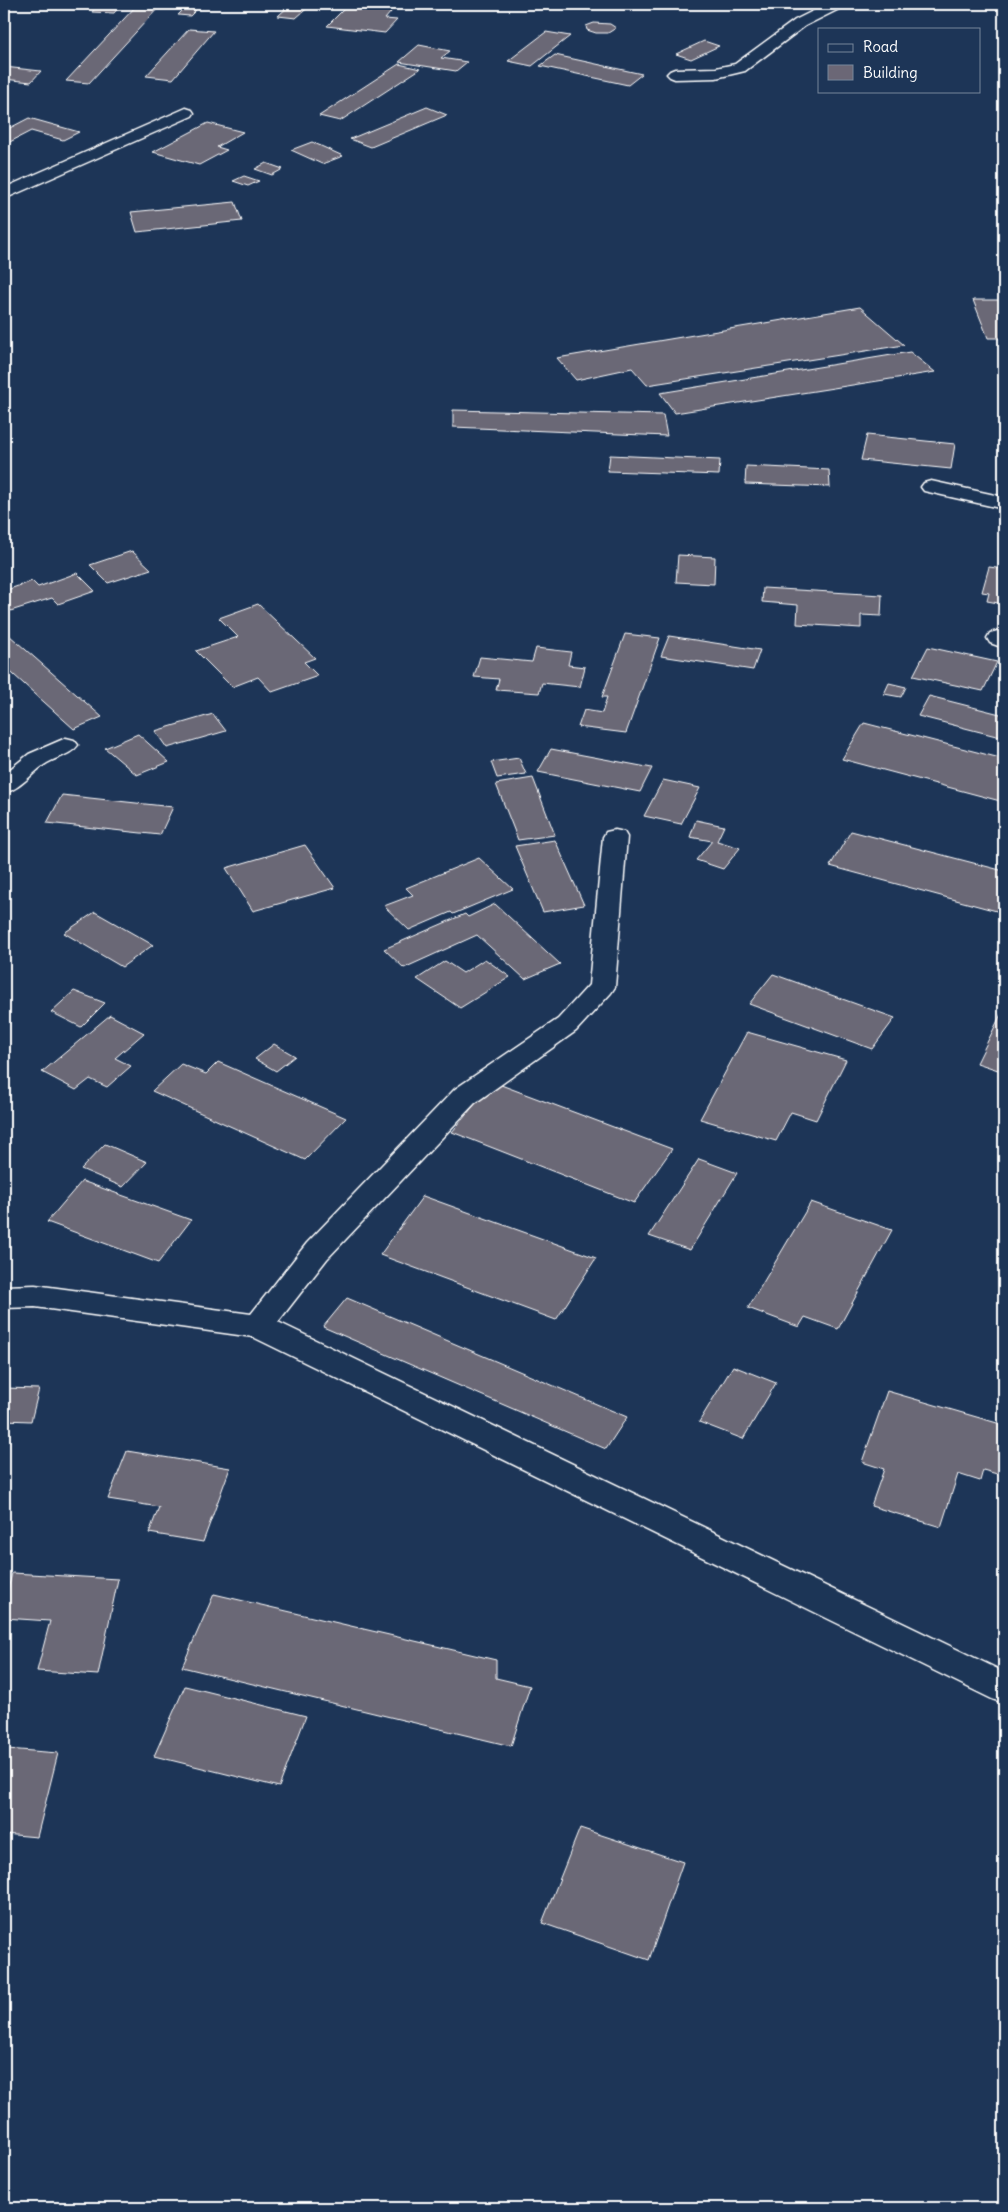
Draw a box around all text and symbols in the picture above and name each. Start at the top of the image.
legend [818,28,980,92]
text: Road [863,37,898,56]
text: Building [863,63,918,82]

